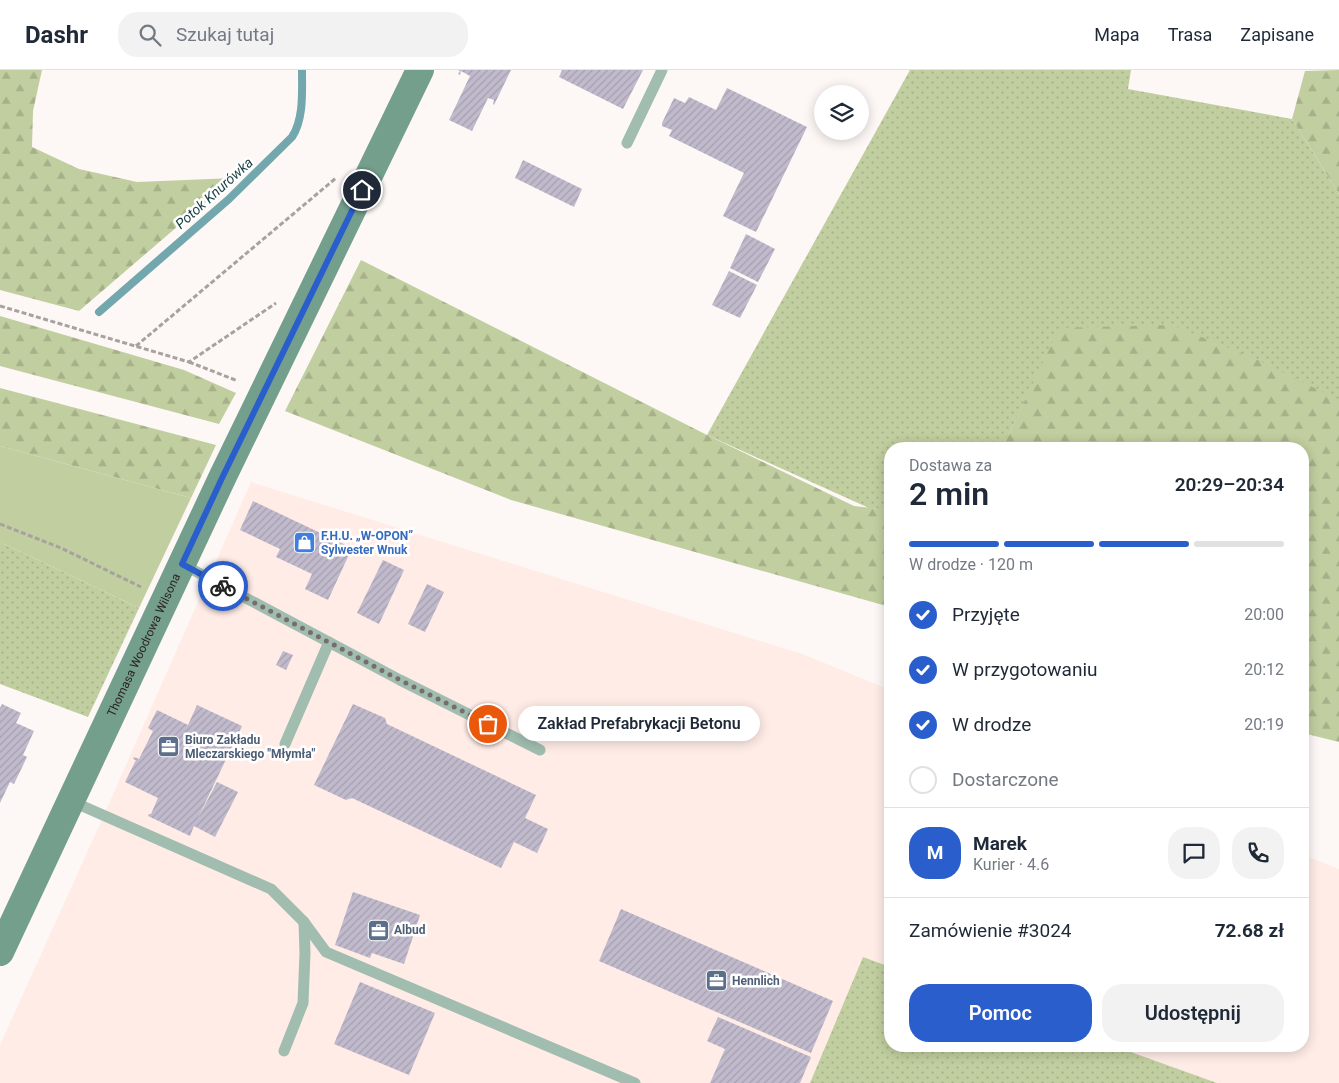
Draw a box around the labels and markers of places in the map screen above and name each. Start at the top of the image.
pin [341,169,383,211]
place label: F.H.U. „W-OPON” Sylwester Wnuk [321,529,413,557]
shop icon: F.H.U. „W-OPON” Sylwester Wnuk [293,531,317,555]
pin [467,703,509,745]
callout: Zakład Prefabrykacji Betonu [518,706,760,742]
place label: Biuro Zakładu Mleczarskiego "Młymła" [185,733,316,761]
office icon: Biuro Zakładu Mleczarskiego "Młymła" [157,735,181,759]
office icon: Albud [366,918,390,942]
place label: Albud [394,923,426,937]
office icon: Hennlich [704,969,728,993]
place label: Hennlich [732,974,780,988]

